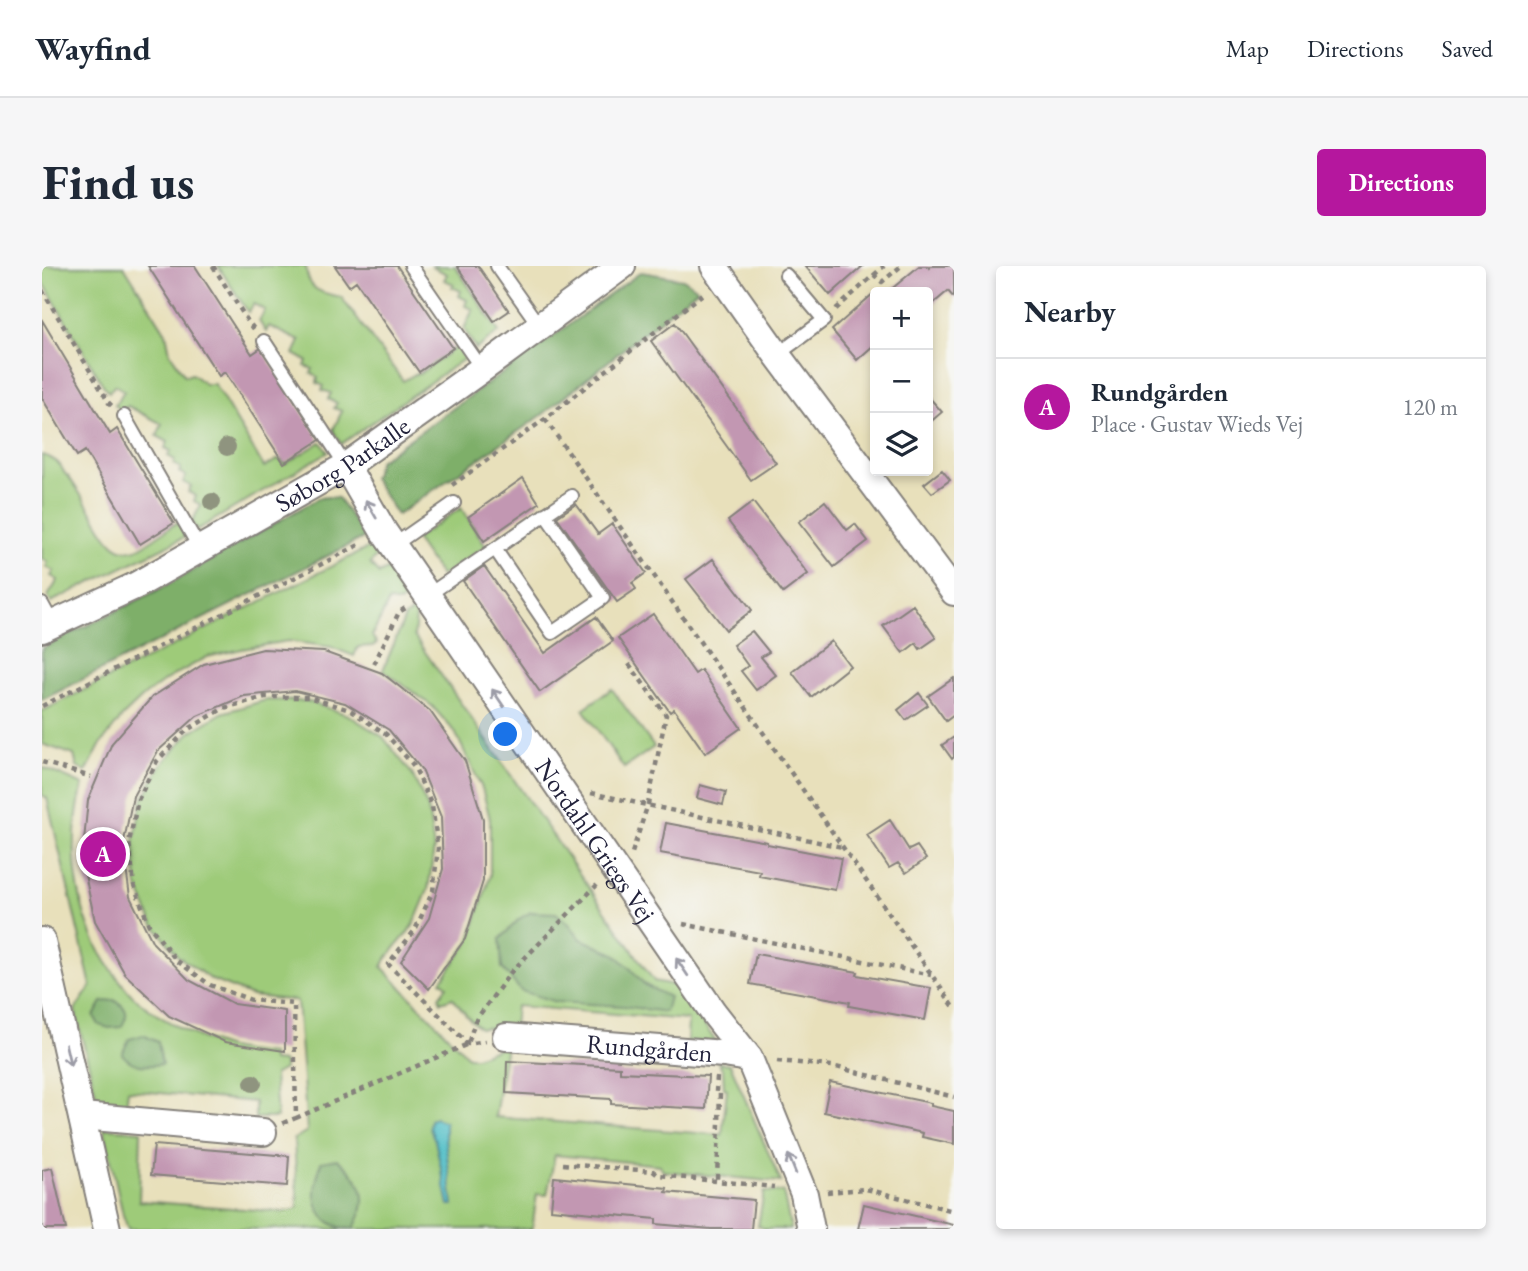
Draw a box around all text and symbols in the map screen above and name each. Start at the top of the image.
text: Wayfind [35,27,151,70]
text: Map [1226,33,1269,64]
text: Directions [1307,33,1404,64]
text: Saved [1442,33,1493,64]
button: Directions [1317,149,1486,216]
text: Find us [42,150,194,214]
map controls [870,287,933,476]
button: + [870,287,933,350]
text: Nearby [1024,292,1116,331]
button: − [870,350,933,413]
text: Rundgården [1091,375,1228,409]
text: A [1039,392,1055,422]
text: 120 m [1402,392,1458,422]
street label: Søborg Parkalle [269,409,417,520]
text: Place · Gustav Wieds Vej [1091,409,1303,439]
button: layers [870,413,933,476]
one-way arrow [364,500,378,520]
one-way arrow [491,689,505,708]
your location [488,717,522,751]
street label: Nordahl Griegs Vej [527,752,663,929]
pin: A [80,828,126,880]
one-way arrow [675,957,689,977]
street label: Rundgården [585,1026,714,1070]
one-way arrow [62,1043,75,1066]
one-way arrow [784,1154,797,1175]

